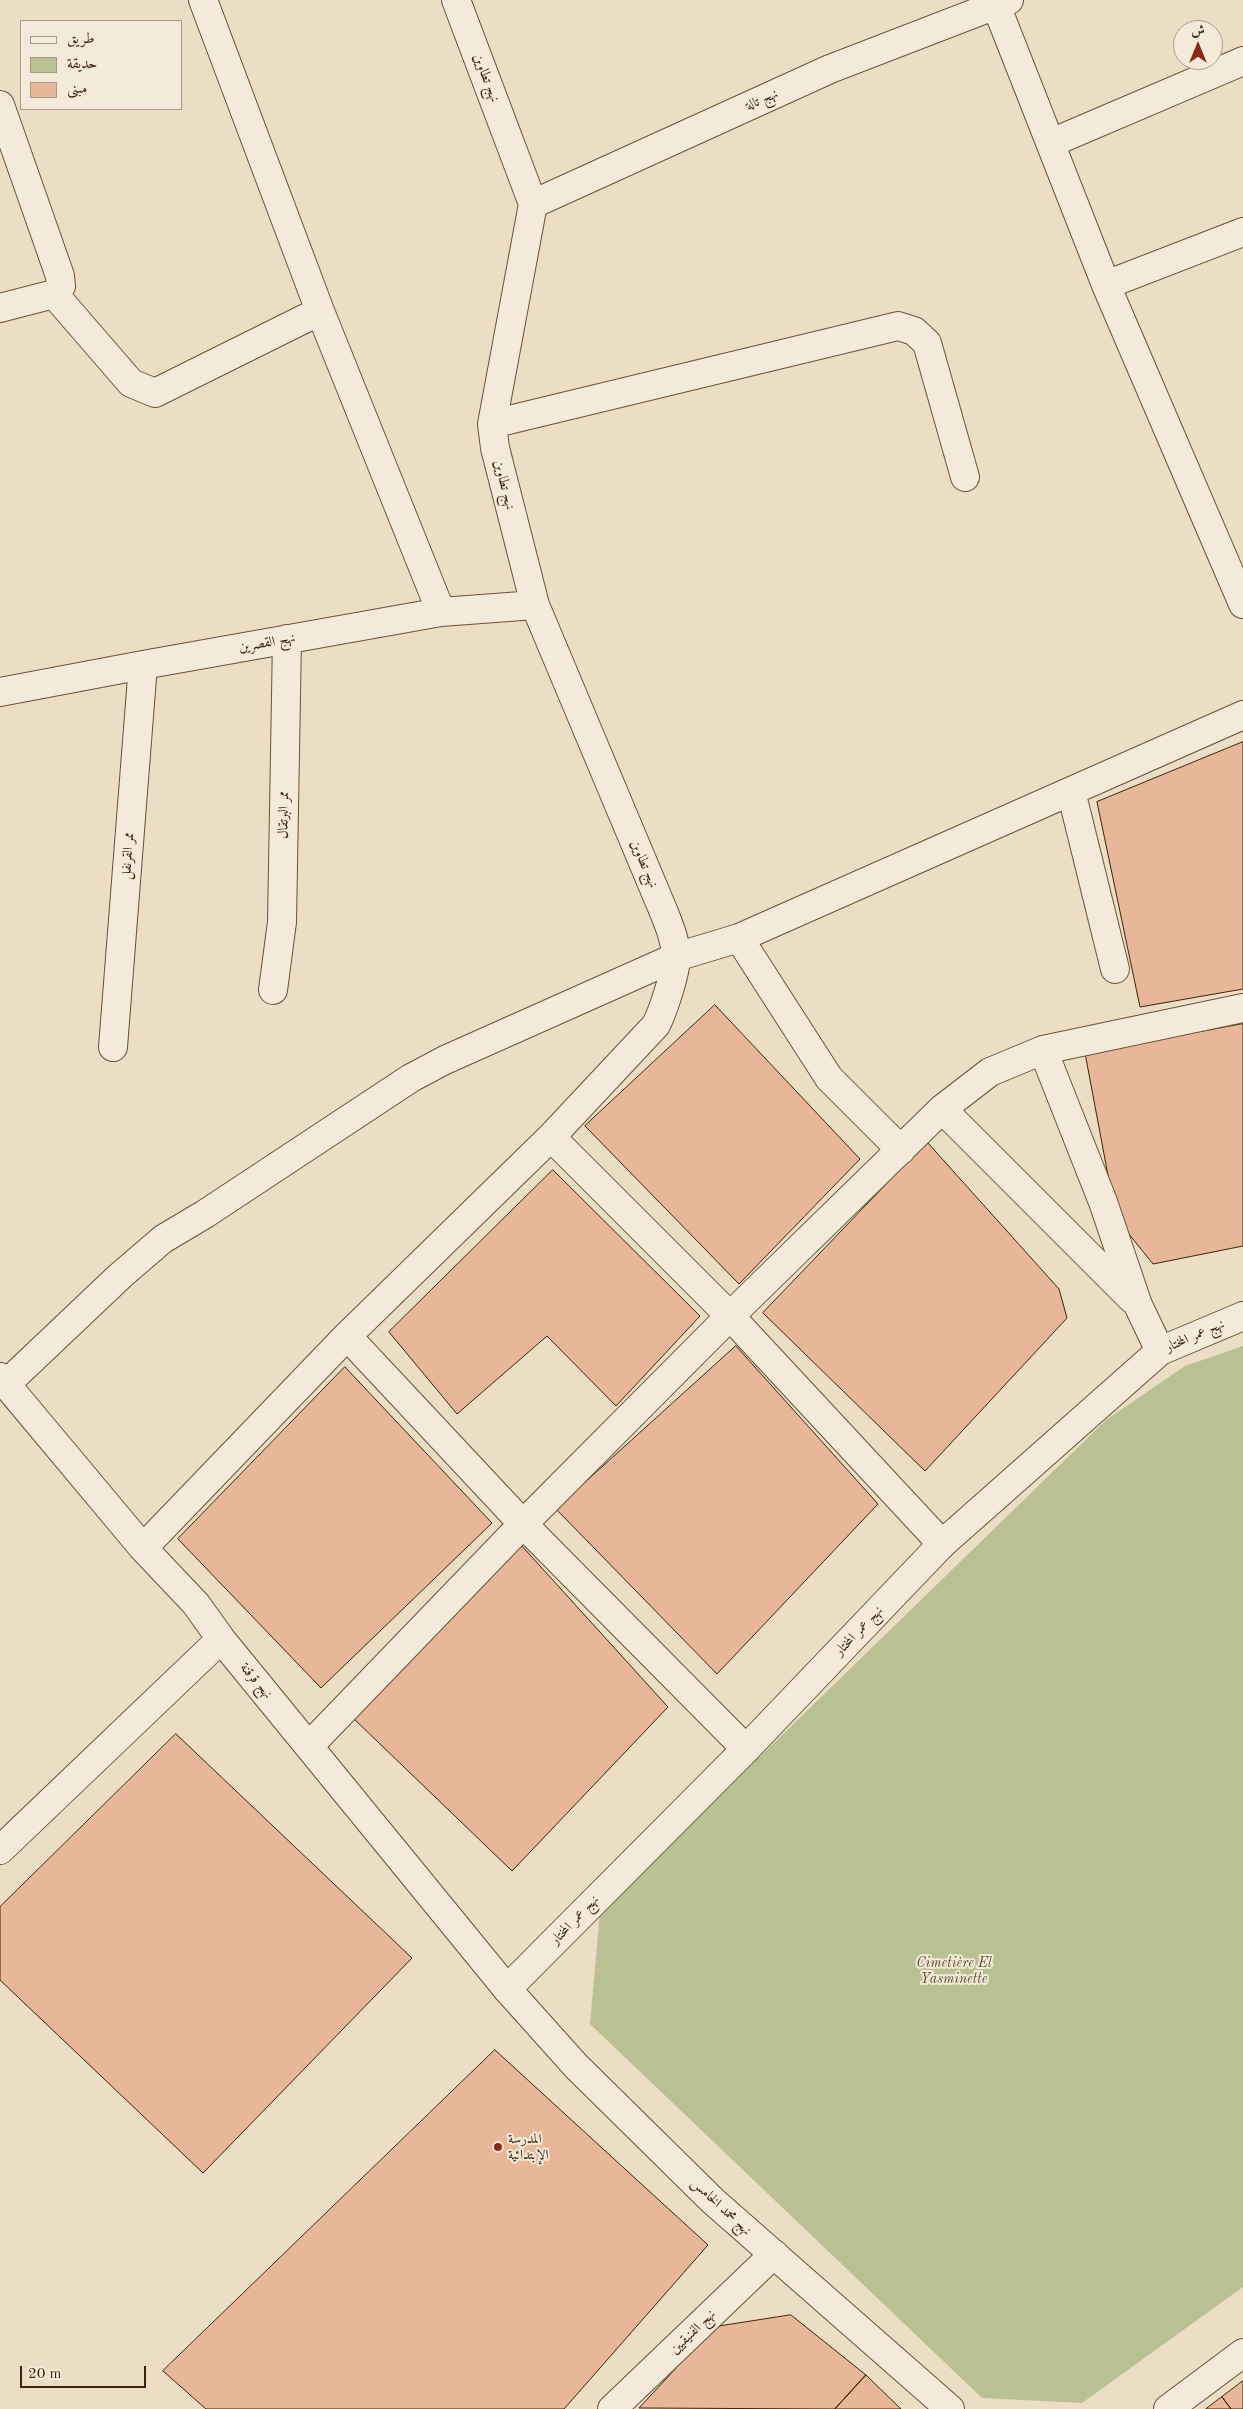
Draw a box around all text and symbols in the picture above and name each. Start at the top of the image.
legend [20,20,182,110]
north arrow [1173,20,1223,70]
text: ش [1191,24,1205,38]
text: طريق [67,32,94,47]
street label: نهج تطاوين [469,51,503,105]
text: حديقة [67,57,97,72]
text: مبنى [67,82,87,97]
street label: نهج تالة [743,85,781,115]
street label: نهج تطاوين [490,458,518,512]
street label: نهج القصرين [237,630,297,656]
street label: ممر البرتقال [275,791,293,839]
street label: ممر القرنفل [118,832,138,880]
street label: نهج تطاوين [626,837,662,891]
street label: نهج عمر المختار [1163,1316,1227,1356]
street label: نهج عمر المختار [831,1603,887,1659]
street label: نهج قرقنة [236,1659,276,1703]
street label: نهج عمر المختار [547,1892,603,1948]
park label: Cimetière El Yasminette [916,1955,992,1988]
place label: المدرسة الإبتدائية [508,2131,549,2164]
marker: المدرسة الإبتدائية [492,2141,504,2153]
street label: نهج محمد الخامس [687,2175,755,2239]
street label: نهج الفنيقيين [667,2306,719,2358]
scale bar [22,2356,149,2388]
text: 20 m [28,2367,62,2382]

